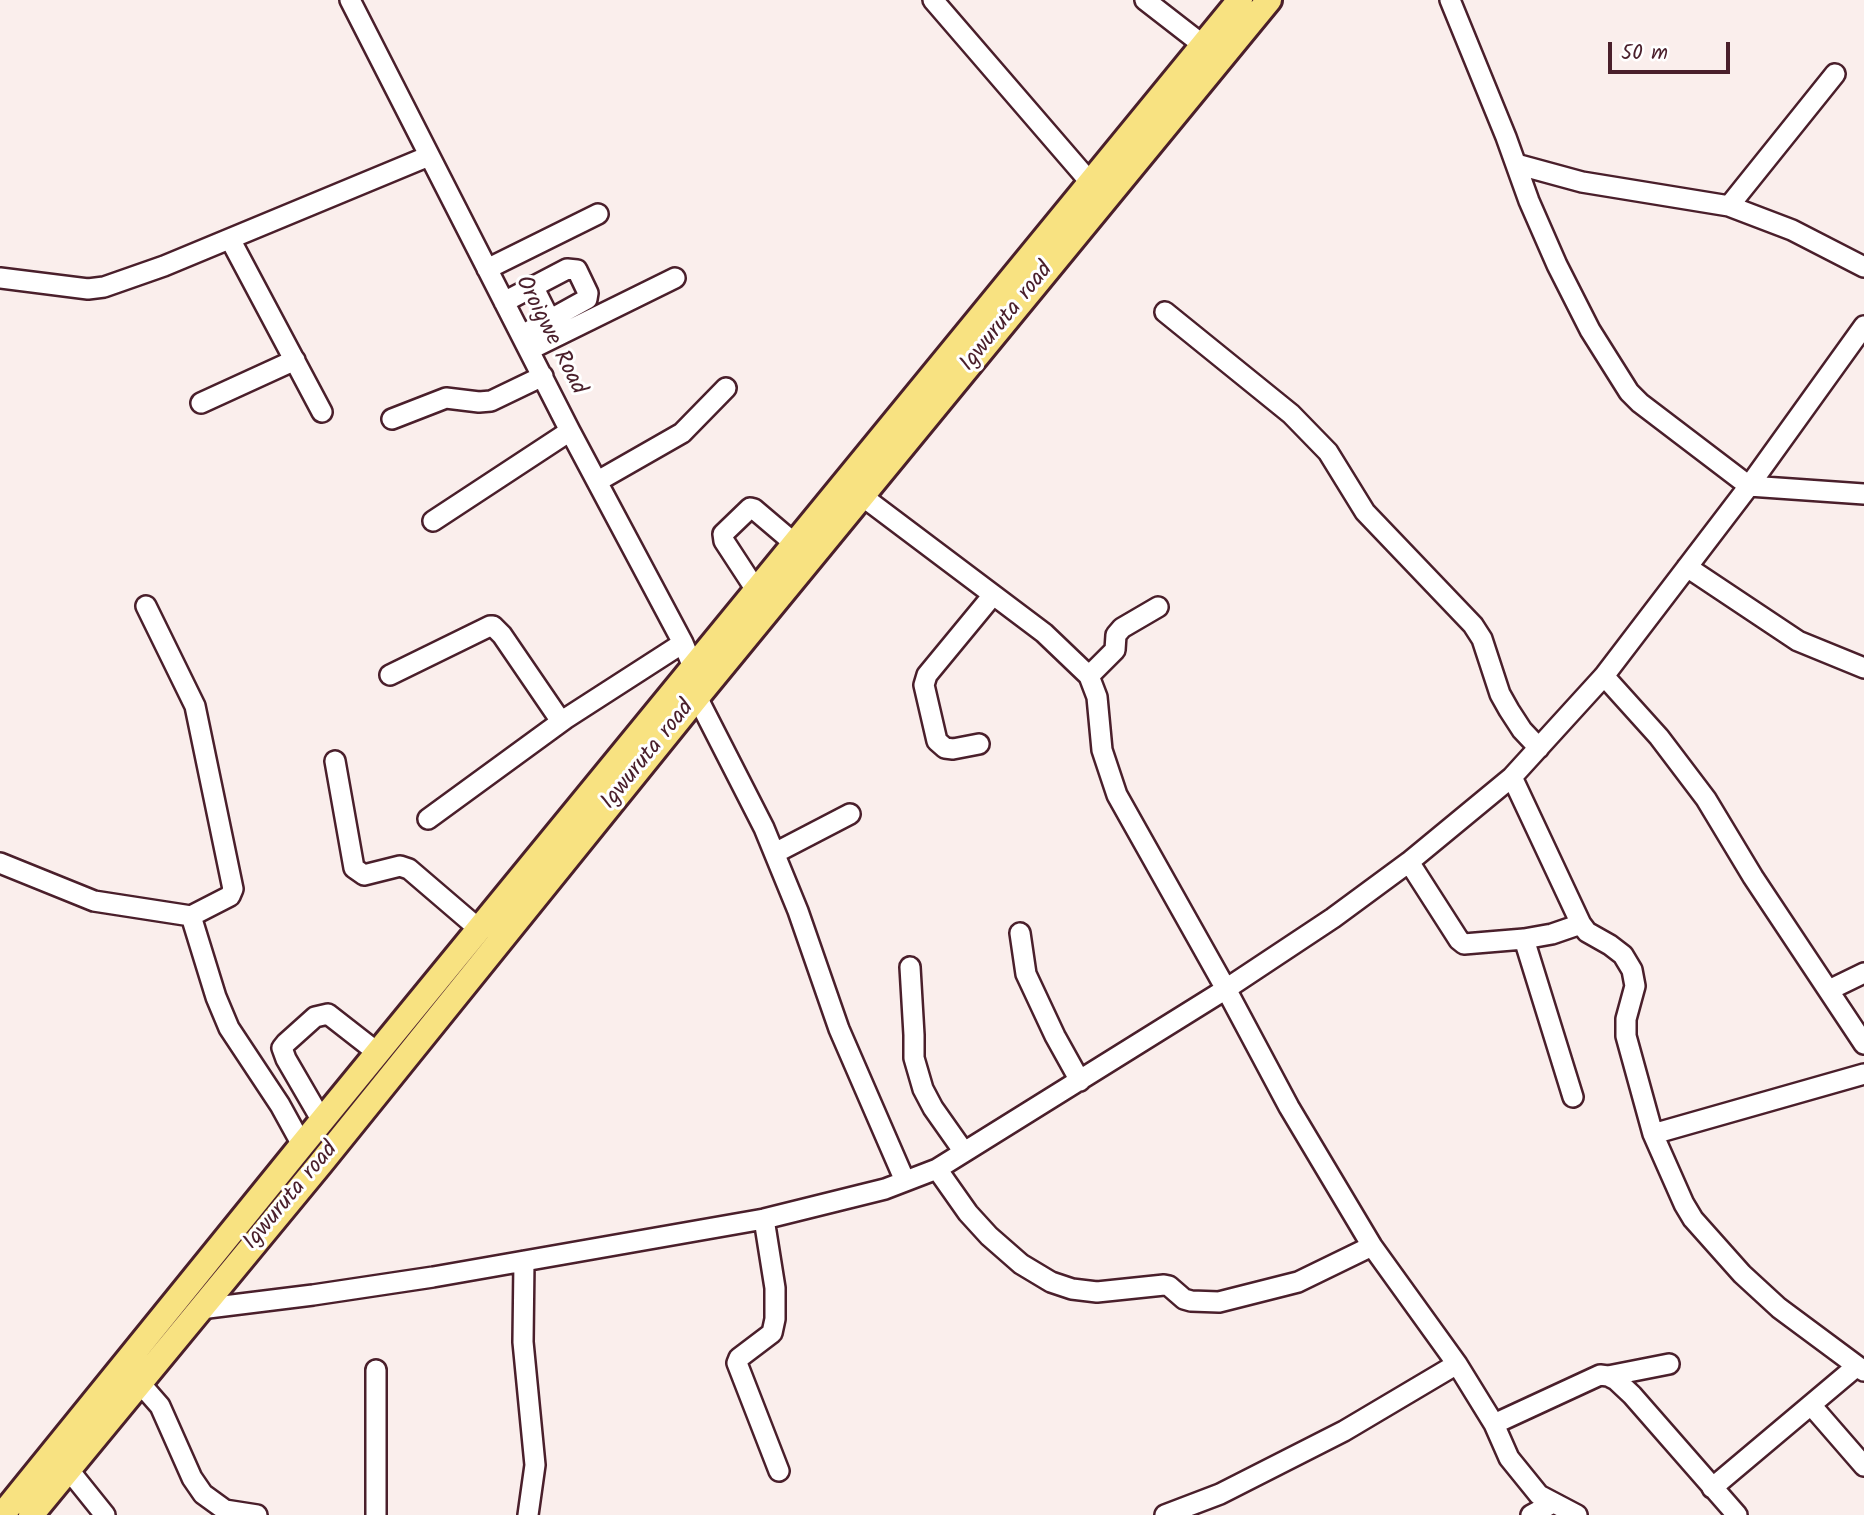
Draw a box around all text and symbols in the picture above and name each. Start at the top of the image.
scale bar [1612,28,1734,72]
text: 50 m [1621,37,1668,70]
street label: Igwuruta road [956,258,1060,378]
street label: Oroigwe Road [507,272,591,400]
street label: Igwuruta road [597,696,701,816]
street label: Igwuruta road [239,1137,345,1257]

